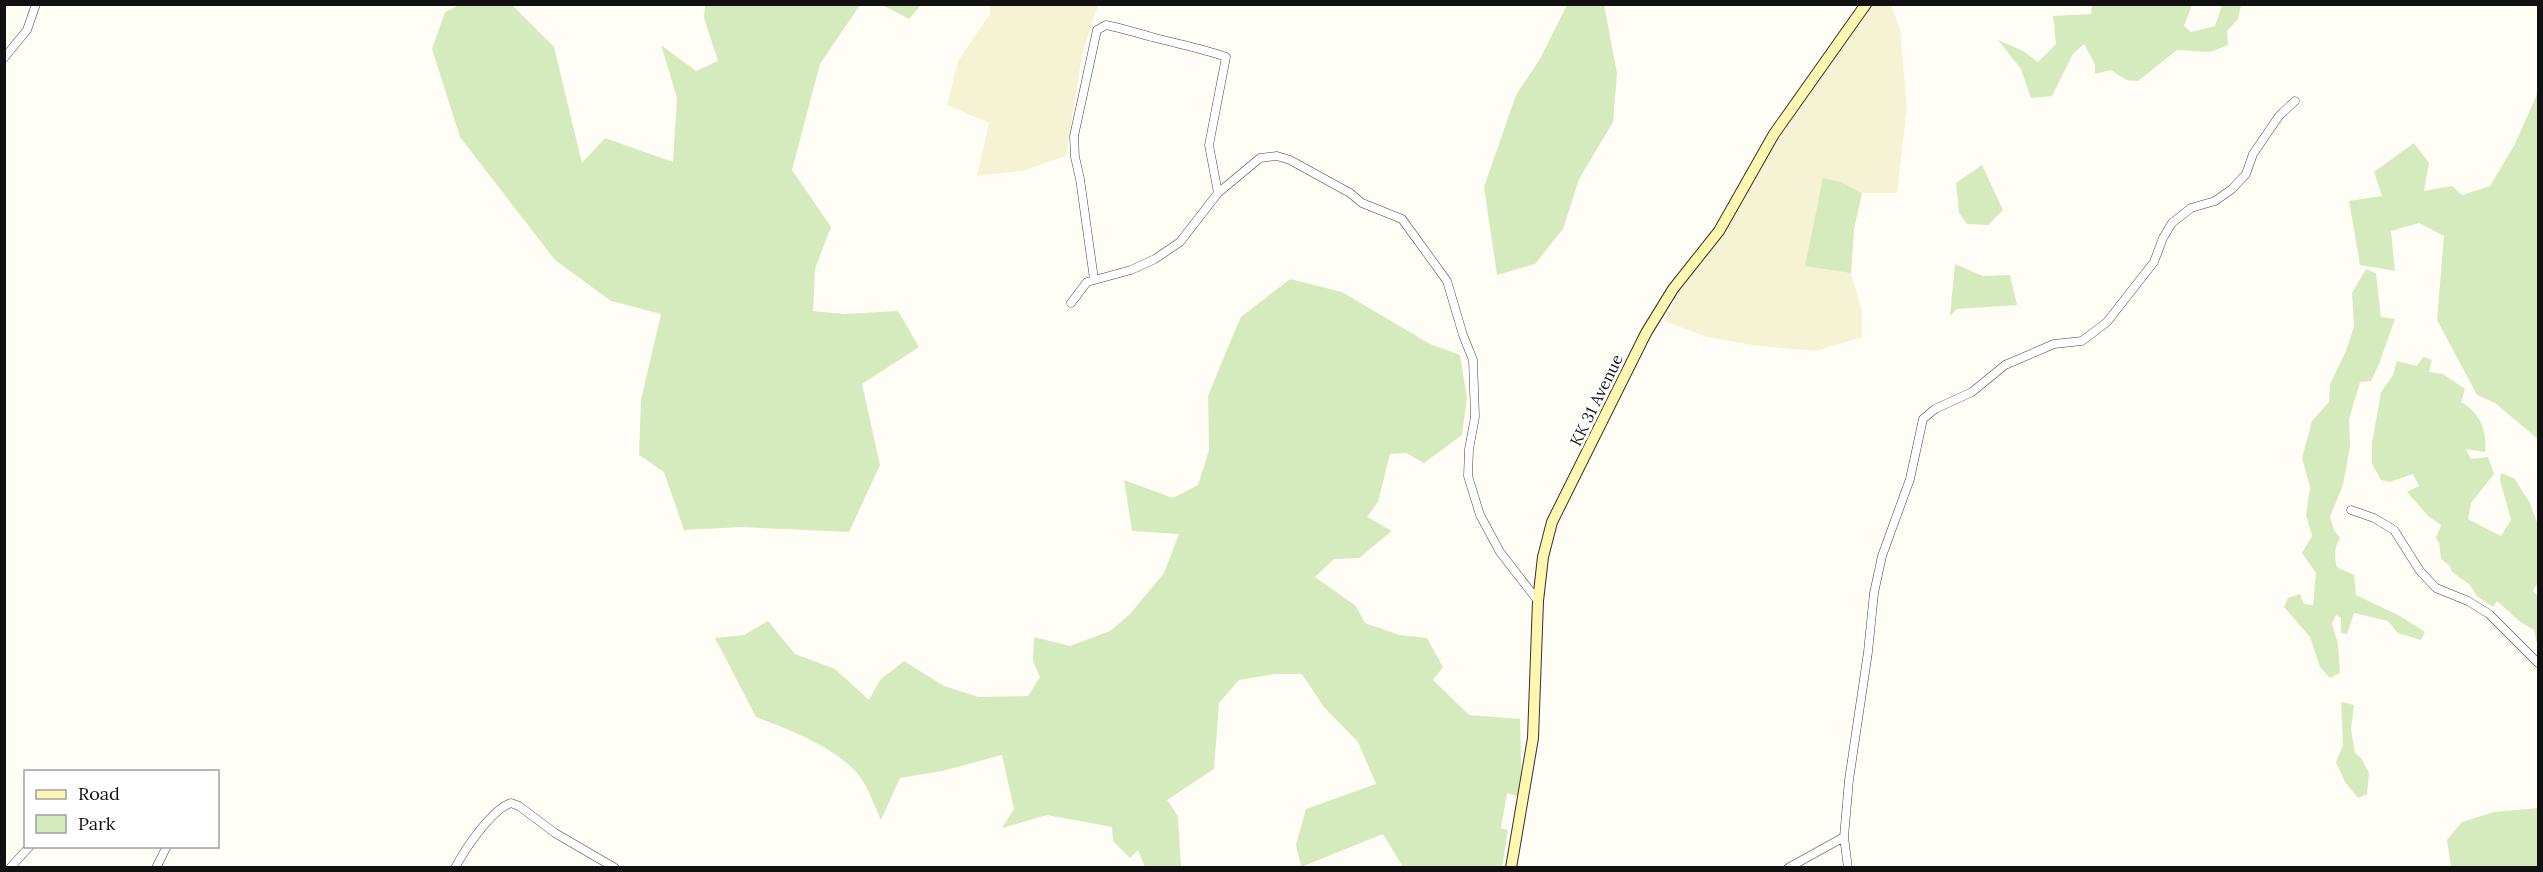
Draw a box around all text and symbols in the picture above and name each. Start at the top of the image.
street label: KK 31 Avenue [1565,351,1627,449]
legend [24,770,219,848]
text: Road [78,782,120,805]
text: Park [78,812,116,835]

